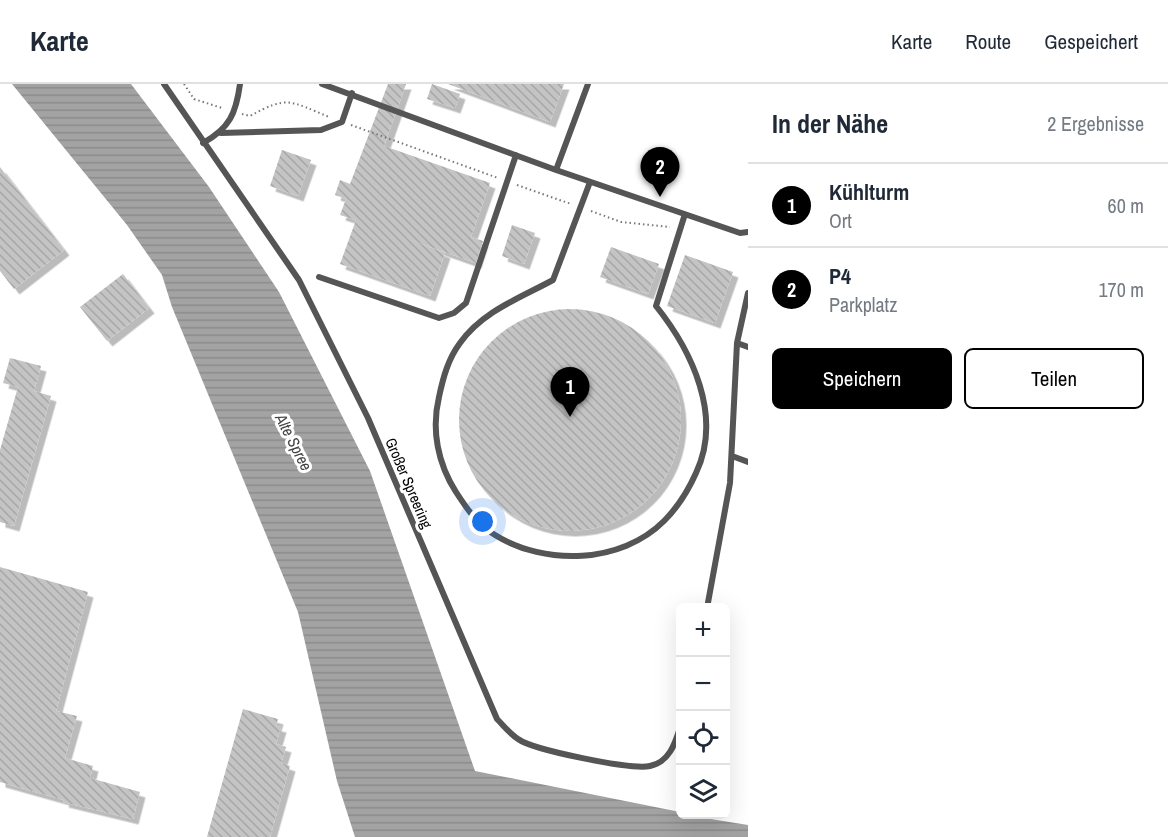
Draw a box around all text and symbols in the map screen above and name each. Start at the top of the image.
text: Karte [30,22,89,60]
text: Karte [891,27,932,56]
text: Route [965,27,1011,56]
text: Gespeichert [1044,27,1138,56]
text: In der Nähe [772,106,888,141]
text: 2 Ergebnisse [1047,110,1144,137]
pin: 2 [640,147,680,197]
text: Kühlturm [829,177,909,207]
text: 1 [787,192,796,219]
text: 60 m [1108,192,1144,219]
text: Ort [829,207,852,234]
text: P4 [829,261,851,291]
text: 2 [787,276,796,303]
text: 170 m [1098,276,1144,303]
text: Parkplatz [829,291,897,318]
button: Speichern [772,348,952,409]
button: Teilen [964,348,1144,409]
pin: 1 [550,368,590,417]
water label: Alte Spree [270,409,318,474]
street label: Großer Spreering [381,435,438,532]
your location [468,507,497,536]
map controls [676,603,730,819]
button: + [676,603,730,657]
button: − [676,657,730,711]
button: locate [676,711,730,765]
button: layers [676,765,730,819]

